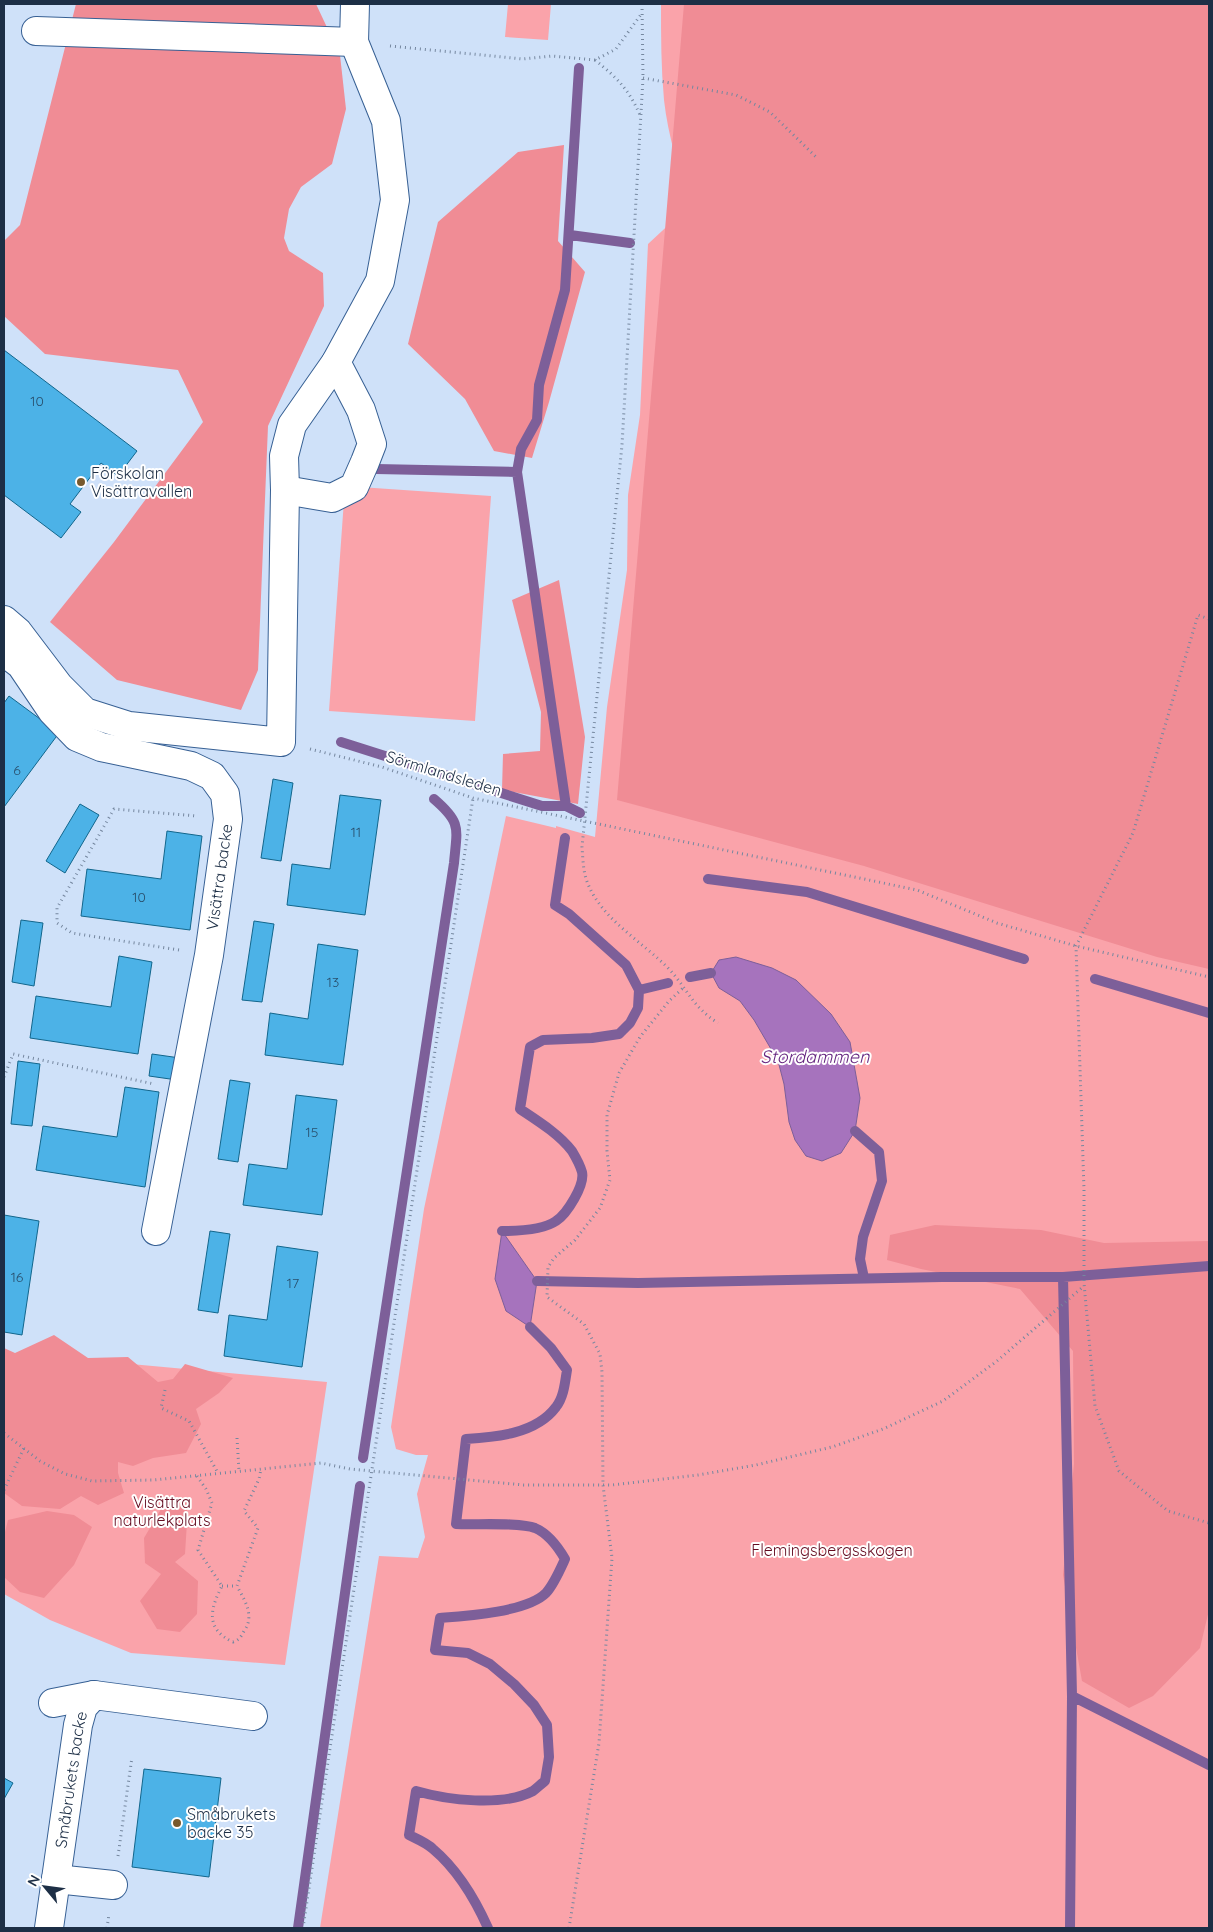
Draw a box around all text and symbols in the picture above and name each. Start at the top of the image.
house number: 10 [30,392,44,410]
place label: Förskolan Visättravallen [91,463,192,501]
marker: Förskolan Visättravallen [75,476,87,488]
street label: Sörmlandsleden [384,746,504,800]
house number: 6 [13,761,21,779]
street label: Visättra backe [202,823,236,931]
house number: 11 [351,823,361,841]
house number: 10 [132,888,146,906]
house number: 13 [327,973,339,991]
water label: Stordammen [761,1045,870,1068]
house number: 15 [306,1123,318,1141]
house number: 16 [11,1268,24,1286]
house number: 17 [287,1274,299,1292]
park label: Visättra naturlekplats [113,1492,211,1530]
park label: Flemingsbergsskogen [751,1540,913,1560]
street label: Småbrukets backe [51,1709,91,1849]
place label: Småbrukets backe 35 [187,1804,276,1842]
marker: Småbrukets backe 35 [171,1817,183,1829]
north arrow [20,1862,70,1912]
text: N [23,1872,44,1890]

